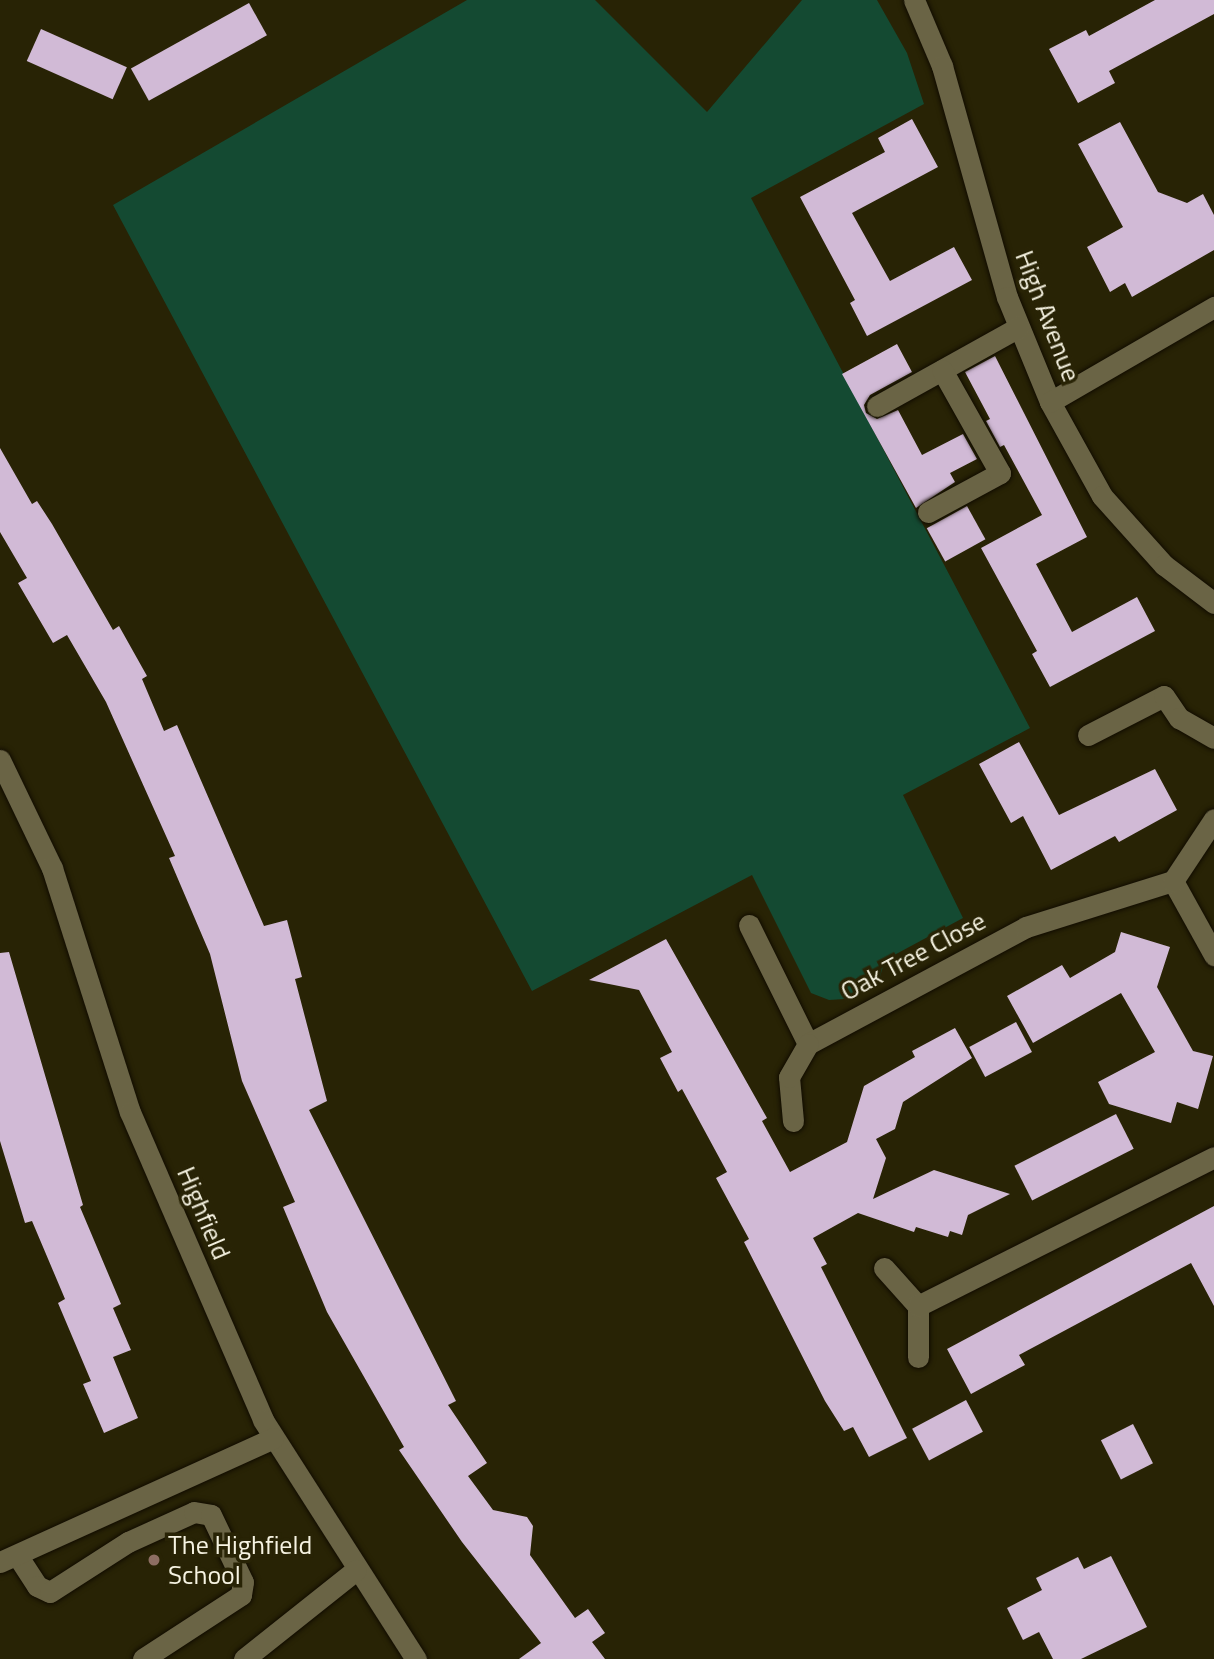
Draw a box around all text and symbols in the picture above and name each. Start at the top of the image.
street label: High Avenue [1009,246,1087,386]
street label: Oak Tree Close [835,905,991,1007]
street label: Highfield [171,1162,237,1264]
place label: The Highfield School [168,1529,312,1590]
marker: The Highfield School [146,1552,162,1568]

